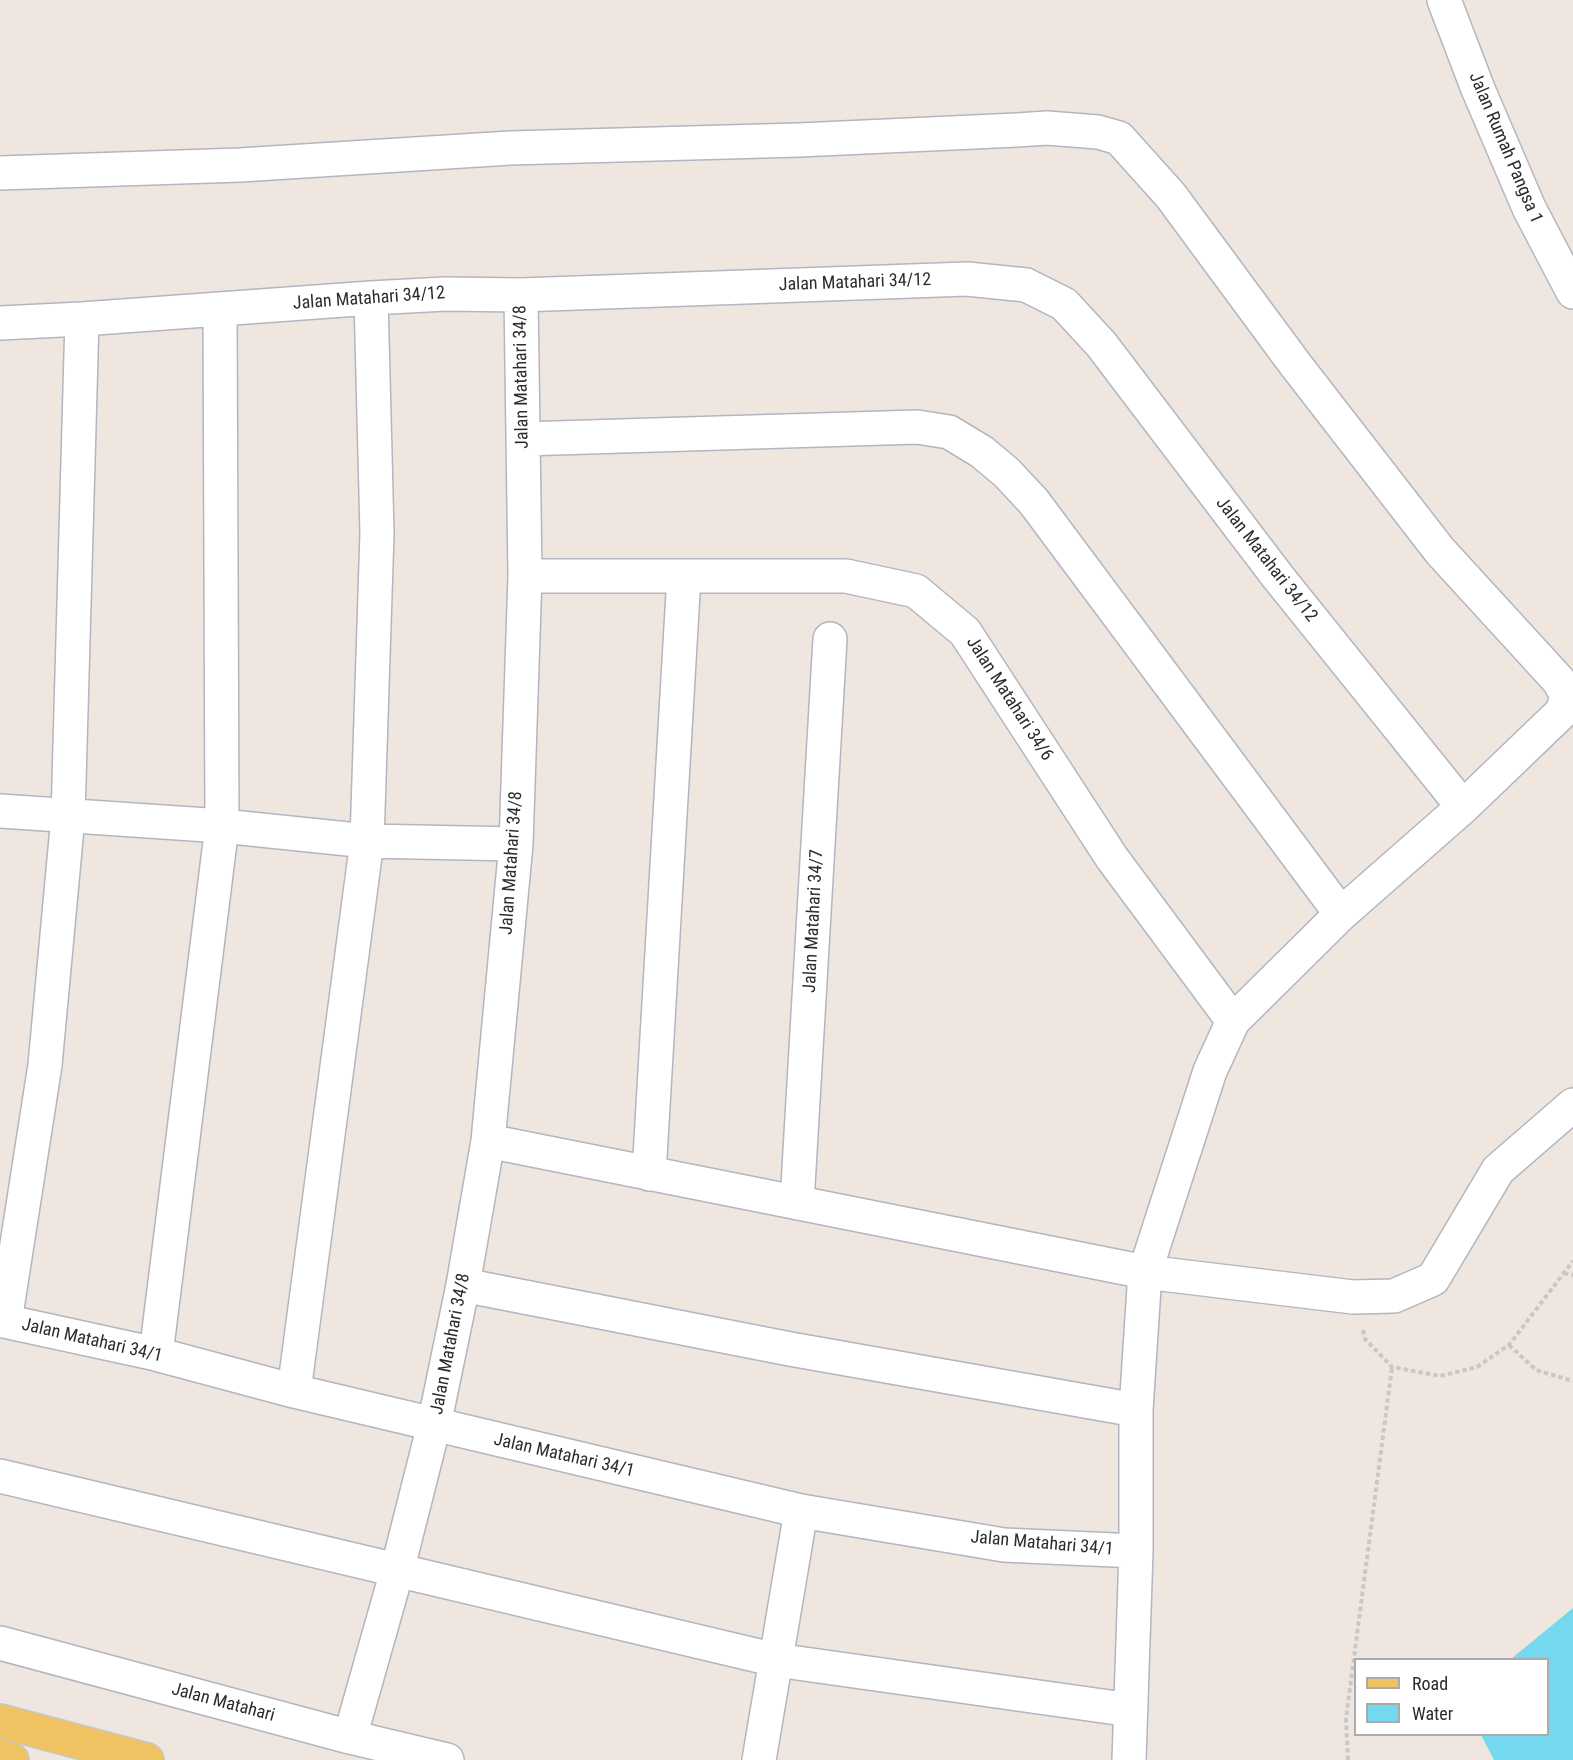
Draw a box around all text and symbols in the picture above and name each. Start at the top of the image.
street label: Jalan Rumah Pangsa 1 [1463,69,1547,227]
street label: Jalan Matahari 34/12 [778,270,932,296]
street label: Jalan Matahari 34/12 [292,283,446,315]
street label: Jalan Matahari 34/8 [510,305,534,449]
street label: Jalan Matahari 34/12 [1211,493,1321,627]
street label: Jalan Matahari 34/6 [961,633,1057,765]
street label: Jalan Matahari 34/8 [496,791,528,935]
street label: Jalan Matahari 34/7 [799,849,829,993]
street label: Jalan Matahari 34/8 [427,1272,475,1416]
street label: Jalan Matahari 34/1 [20,1314,164,1368]
street label: Jalan Matahari 34/1 [492,1429,636,1483]
street label: Jalan Matahari 34/1 [970,1527,1114,1561]
legend [1354,1658,1549,1736]
text: Road [1412,1673,1448,1694]
street label: Jalan Matahari [169,1679,277,1727]
text: Water [1412,1703,1453,1724]

